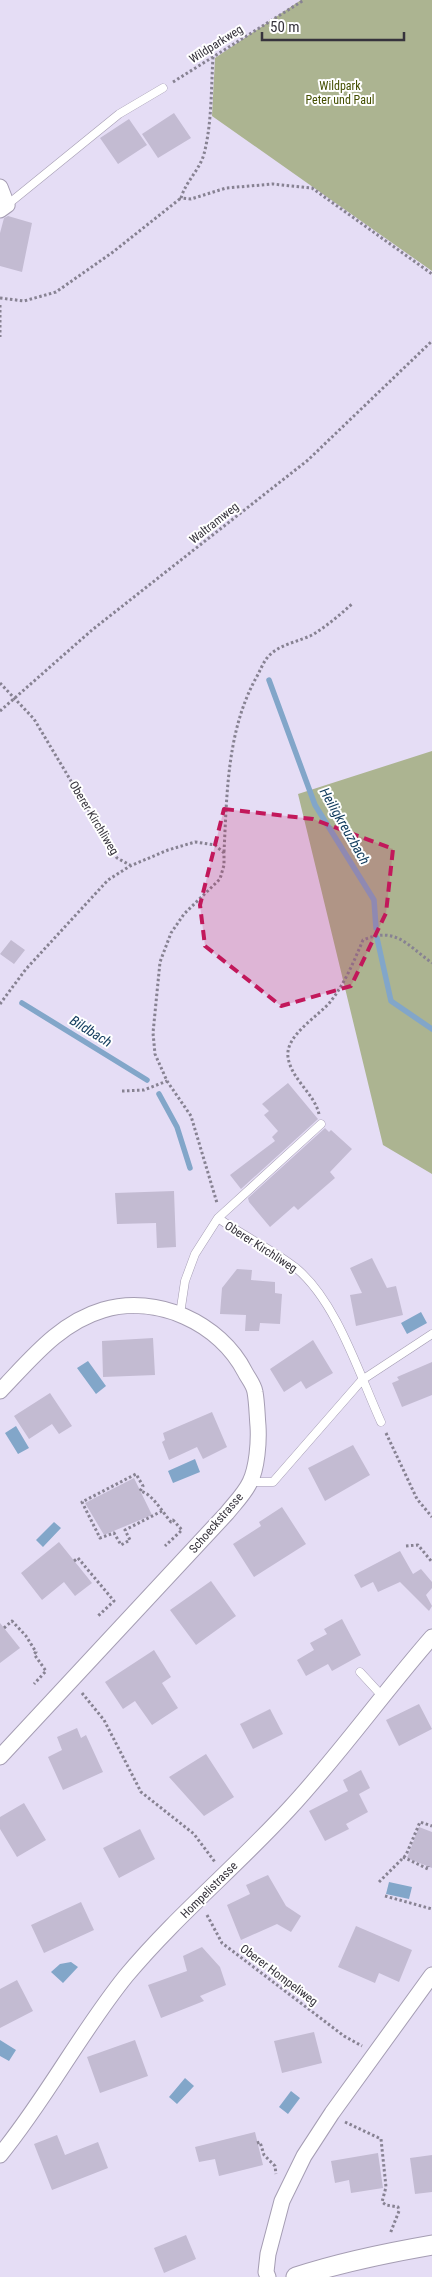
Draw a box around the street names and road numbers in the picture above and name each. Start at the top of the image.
street label: Wildparkweg [187,22,246,66]
street label: Waltramweg [187,499,241,547]
street label: Oberer Kirchliweg [67,779,122,857]
street label: Oberer Kirchliweg [222,1218,300,1276]
street label: Schoeckstrasse [186,1490,246,1556]
street label: Hompelistrasse [178,1859,240,1921]
street label: Oberer Hompeliweg [238,1941,321,2009]

